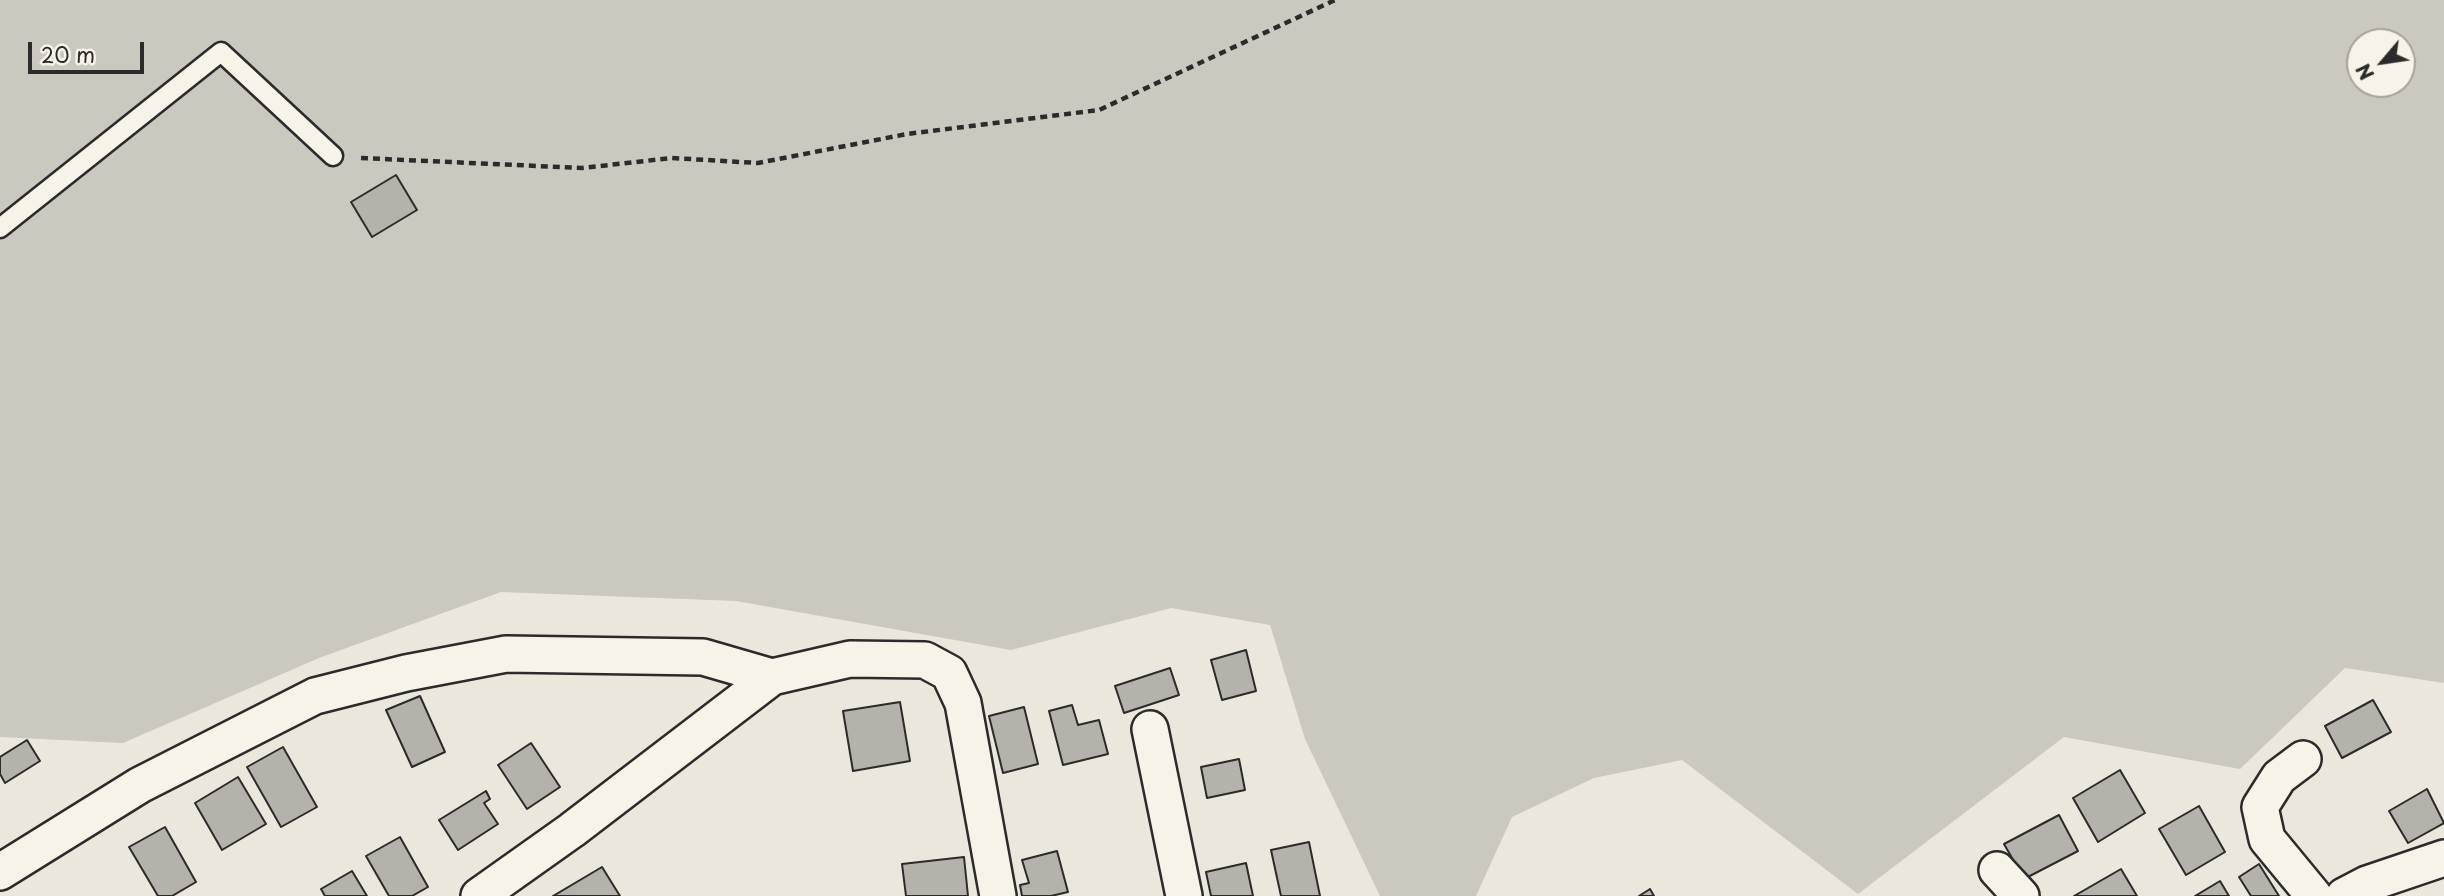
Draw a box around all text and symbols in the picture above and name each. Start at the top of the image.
scale bar [32,28,147,72]
north arrow [2346,28,2416,98]
text: 20 m [41,38,95,70]
text: N [2348,59,2380,86]

